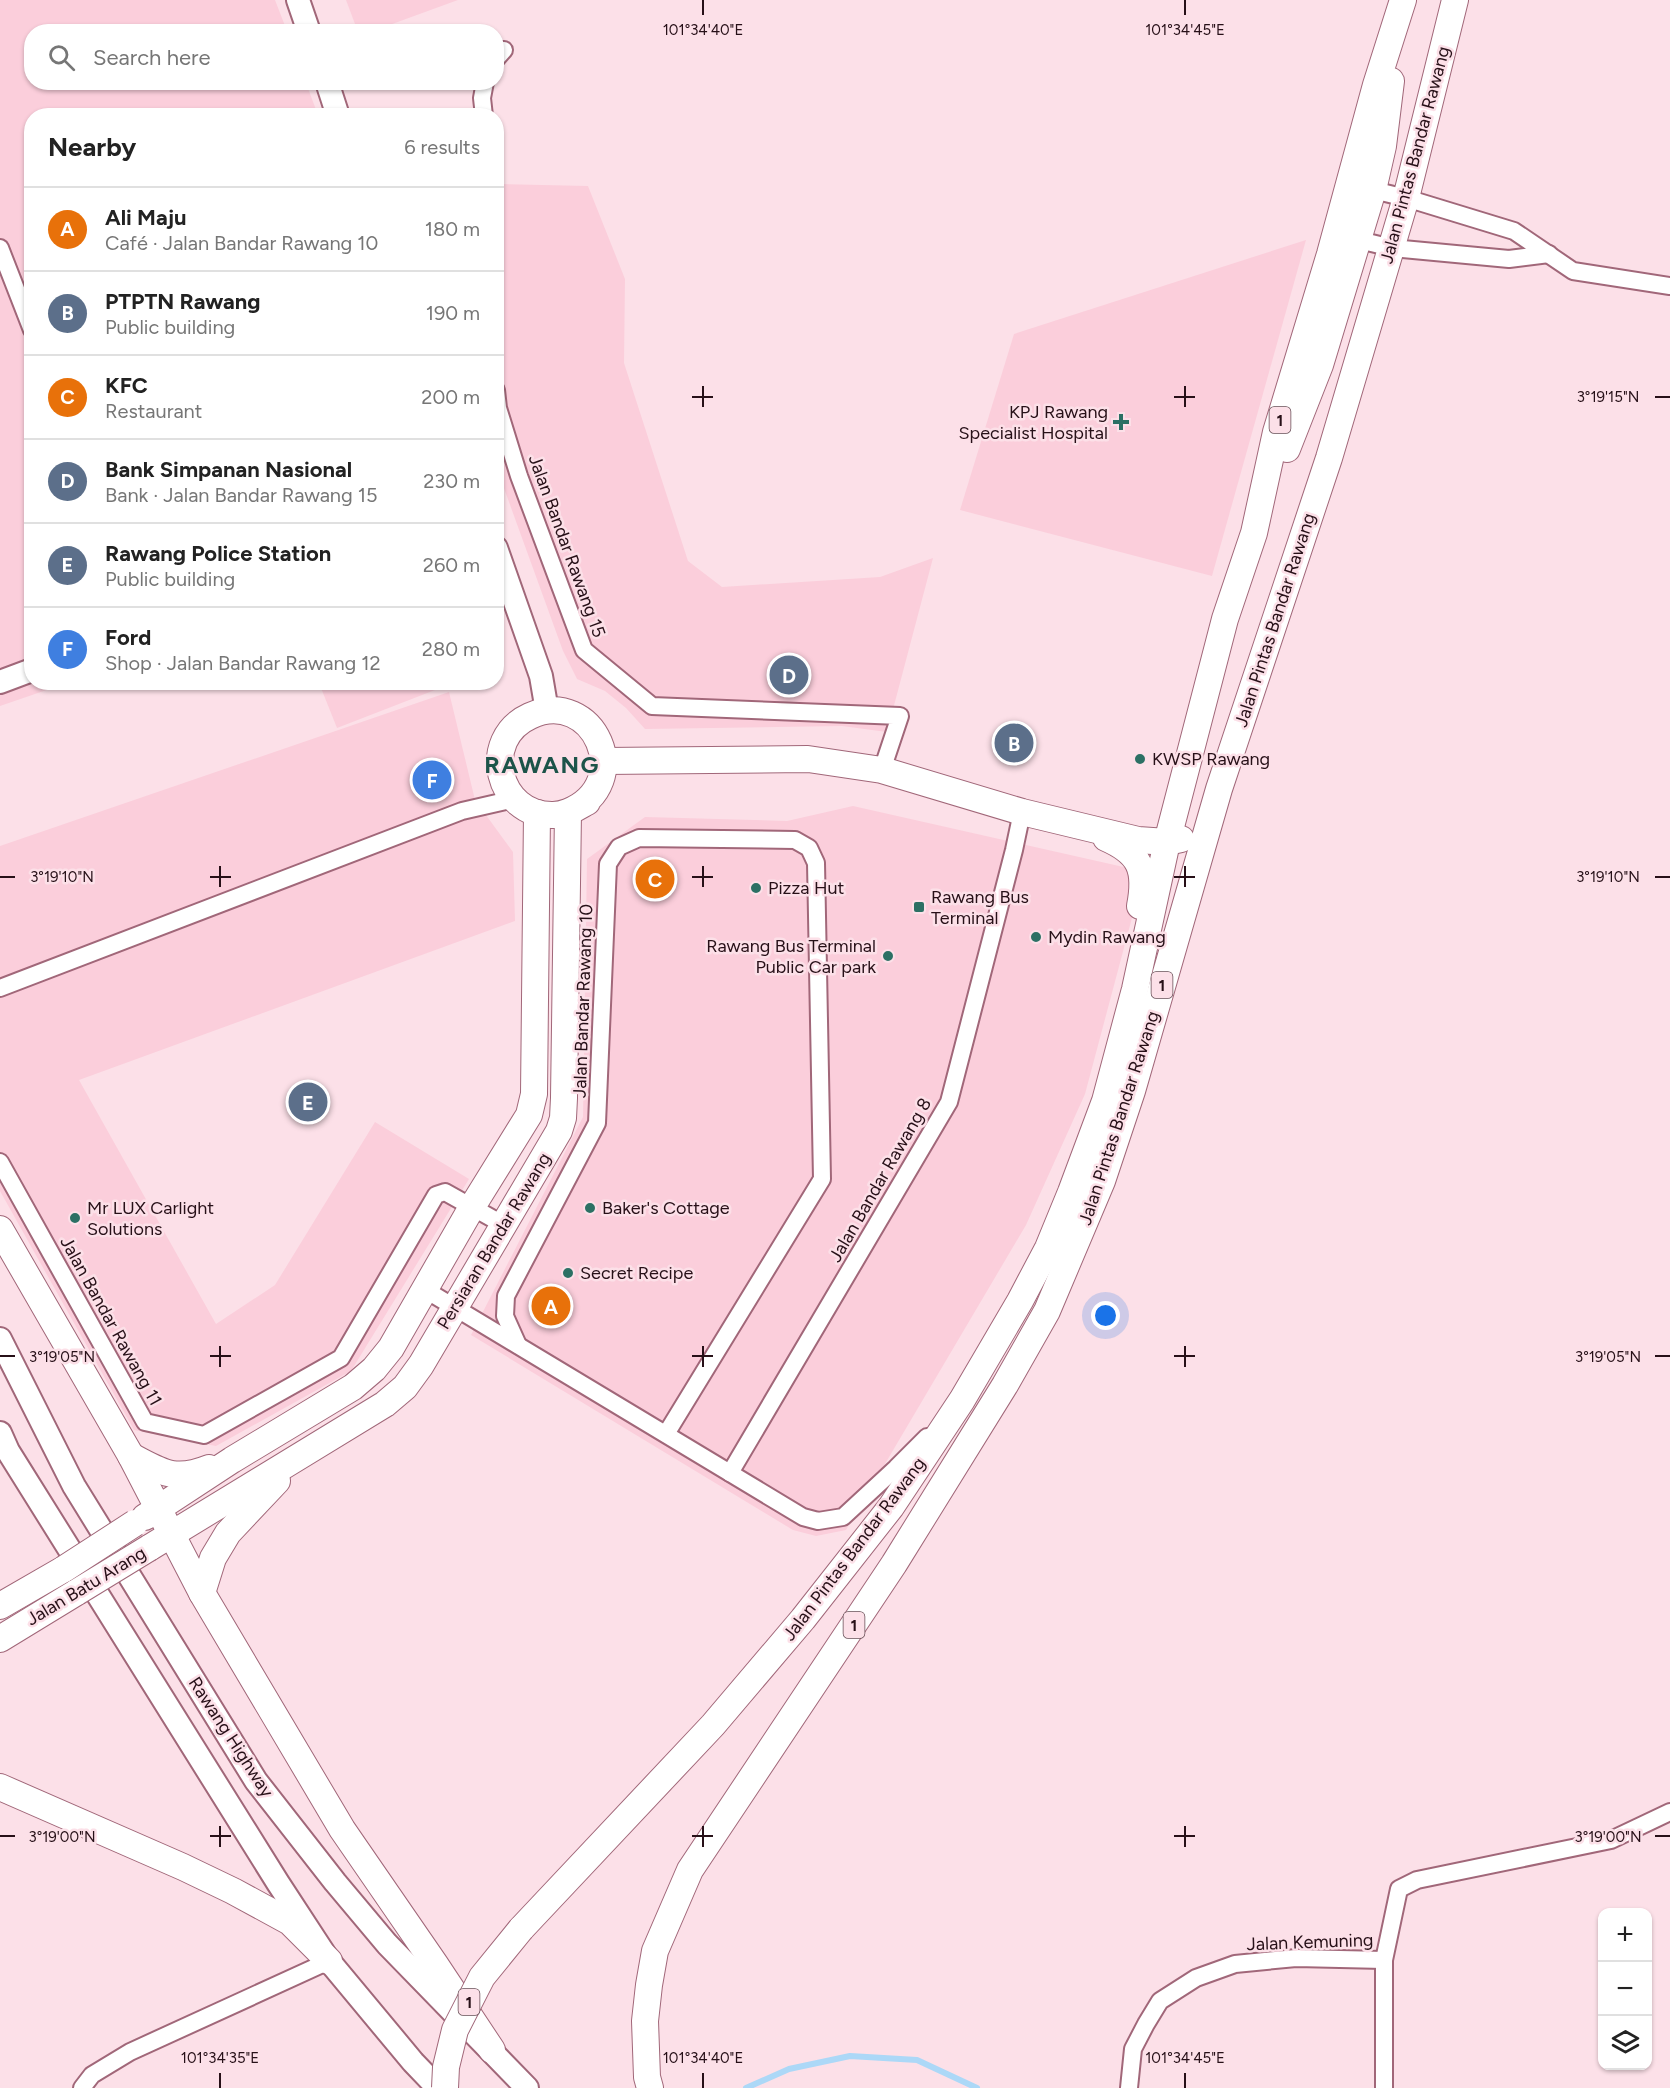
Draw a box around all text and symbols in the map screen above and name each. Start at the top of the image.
text: 101°34'40"E [663,21,743,39]
text: 101°34'45"E [1145,21,1225,39]
search box [24,24,504,90]
icon: search [45,41,78,74]
text: Search here [93,44,211,71]
street label: Jalan Pintas Bandar Rawang [1375,44,1455,266]
text: Nearby [48,131,136,163]
text: 6 results [404,135,480,159]
text: Ali Maju [105,204,187,231]
text: A [60,217,75,241]
text: 180 m [425,217,480,241]
text: Café · Jalan Bandar Rawang 10 [105,231,378,255]
text: PTPTN Rawang [105,288,261,315]
text: B [61,301,74,325]
text: 190 m [426,301,480,325]
text: Public building [105,315,235,339]
text: KFC [105,372,148,399]
text: C [60,385,75,409]
text: 200 m [421,385,480,409]
text: 3°19'15"N [1577,388,1639,406]
text: Restaurant [105,399,202,423]
place label: KPJ Rawang Specialist Hospital [959,401,1108,444]
road number: 1 [1270,407,1290,433]
marker: KPJ Rawang Specialist Hospital [1112,413,1130,431]
street label: Jalan Bandar Rawang 15 [524,452,610,640]
text: Bank Simpanan Nasional [105,456,352,483]
text: D [61,469,75,493]
text: 230 m [423,469,480,493]
text: Bank · Jalan Bandar Rawang 15 [105,483,377,507]
street label: Jalan Pintas Bandar Rawang [1230,510,1320,730]
text: Rawang Police Station [105,540,331,567]
text: E [62,553,73,577]
text: 260 m [423,553,480,577]
text: Public building [105,567,235,591]
text: Ford [105,624,151,651]
text: F [62,637,73,661]
text: 280 m [422,637,480,661]
text: Shop · Jalan Bandar Rawang 12 [105,651,381,675]
pin: D [770,652,808,698]
pin: B [994,720,1034,766]
place label: KWSP Rawang [1152,748,1270,770]
district label: RAWANG [484,750,600,779]
marker: KWSP Rawang [1133,752,1147,766]
pin: F [412,758,452,802]
pin: C [636,856,674,902]
text: 3°19'10"N [30,868,94,886]
text: 3°19'10"N [1576,868,1640,886]
place label: Pizza Hut [768,877,844,899]
marker: Pizza Hut [749,881,763,895]
place label: Rawang Bus Terminal [931,886,1029,929]
marker: Rawang Bus Terminal [912,900,926,914]
street label: Jalan Bandar Rawang 10 [569,904,597,1098]
place label: Mydin Rawang [1048,926,1166,948]
marker: Mydin Rawang [1029,930,1043,944]
place label: Rawang Bus Terminal Public Car park [706,935,876,978]
marker: Rawang Bus Terminal Public Car park [881,949,895,963]
road number: 1 [1152,972,1172,998]
street label: Jalan Pintas Bandar Rawang [1074,1008,1164,1228]
pin: E [288,1080,328,1124]
street label: Jalan Bandar Rawang 8 [824,1094,936,1266]
street label: Persiaran Bandar Rawang [433,1149,555,1333]
place label: Mr LUX Carlight Solutions [87,1197,214,1240]
place label: Baker's Cottage [602,1197,730,1219]
marker: Baker's Cottage [583,1201,597,1215]
marker: Mr LUX Carlight Solutions [68,1211,82,1225]
street label: Jalan Bandar Rawang 11 [55,1233,167,1409]
place label: Secret Recipe [580,1262,693,1284]
marker: Secret Recipe [561,1266,575,1280]
pin: A [532,1284,570,1328]
your location [1091,1301,1120,1330]
text: 3°19'05"N [29,1348,95,1366]
text: 3°19'05"N [1575,1348,1641,1366]
street label: Jalan Pintas Bandar Rawang [778,1453,930,1645]
street label: Jalan Batu Arang [22,1542,150,1630]
road number: 1 [844,1612,864,1638]
street label: Rawang Highway [184,1673,278,1802]
text: 3°19'00"N [28,1828,96,1846]
text: 3°19'00"N [1574,1828,1642,1846]
map controls [1598,1908,1652,2070]
button: + [1598,1908,1652,1962]
street label: Jalan Kemuning [1246,1929,1374,1955]
button: − [1598,1962,1652,2016]
road number: 1 [458,1989,480,2015]
button: layers [1598,2016,1652,2070]
text: 101°34'35"E [181,2049,259,2067]
text: 101°34'40"E [663,2049,743,2067]
text: 101°34'45"E [1145,2049,1225,2067]

